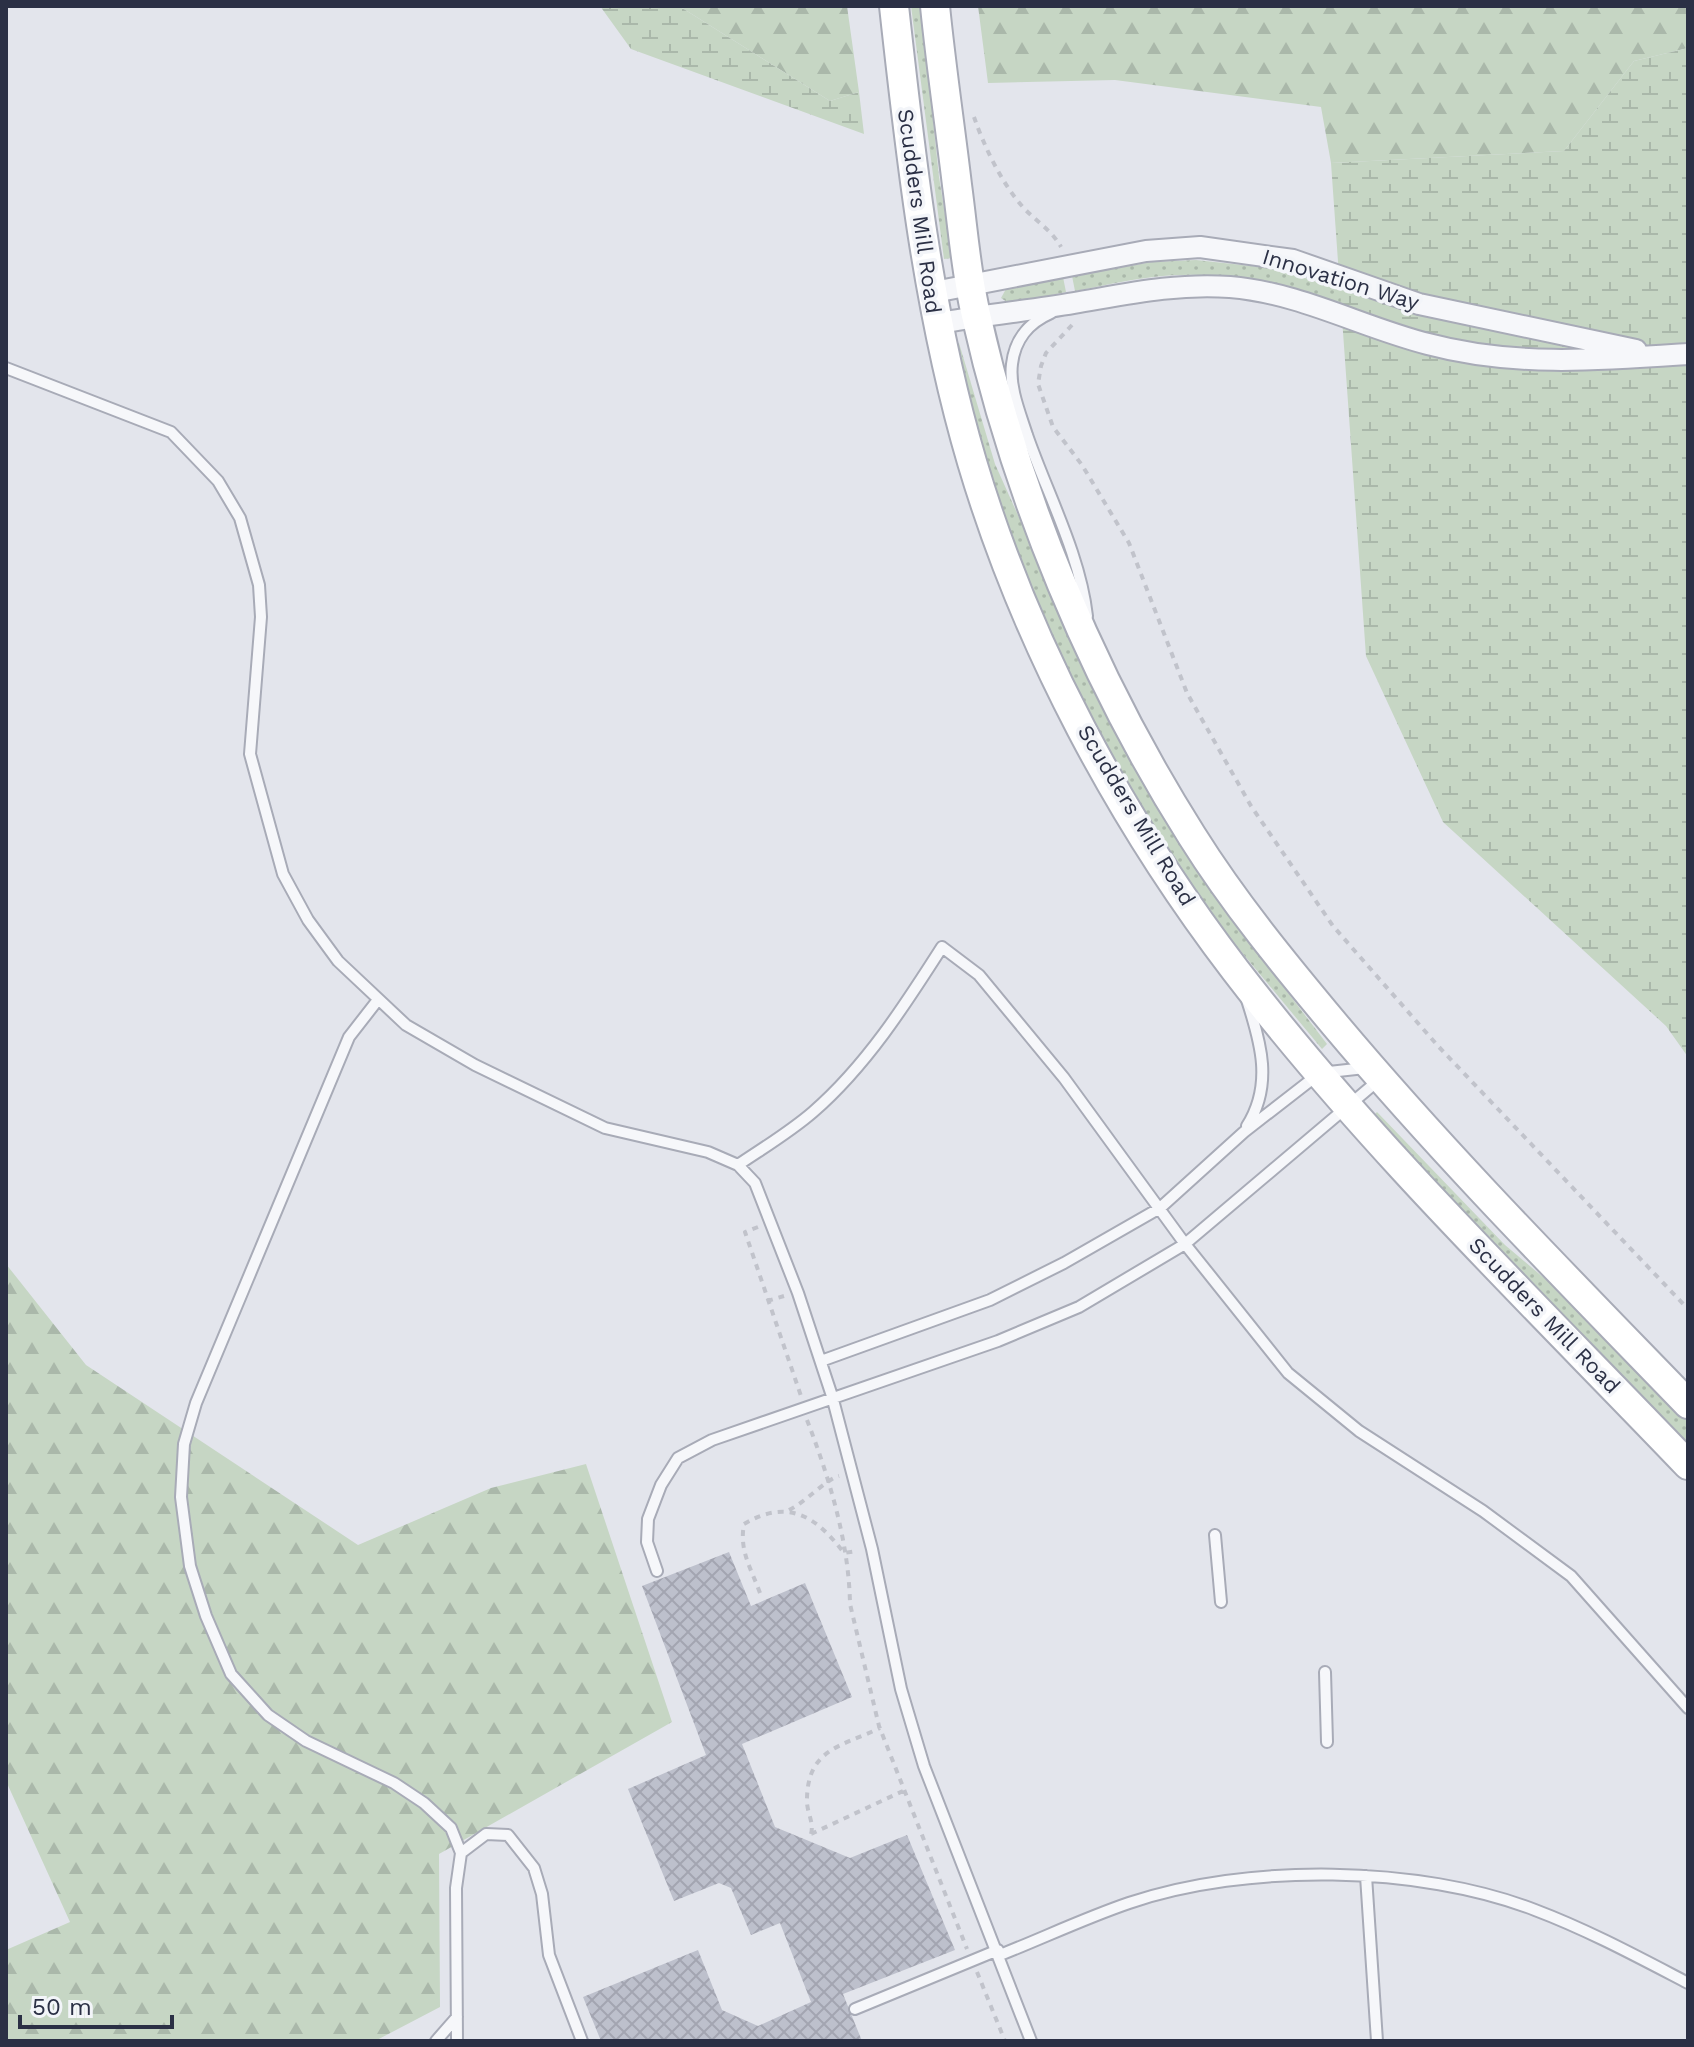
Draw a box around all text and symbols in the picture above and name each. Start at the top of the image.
street label: Scudders Mill Road [893,107,946,315]
street label: Innovation Way [1260,244,1423,315]
street label: Scudders Mill Road [1073,720,1200,910]
street label: Scudders Mill Road [1464,1232,1625,1398]
scale bar [20,1979,172,2029]
text: 50 m [32,1993,92,2021]

